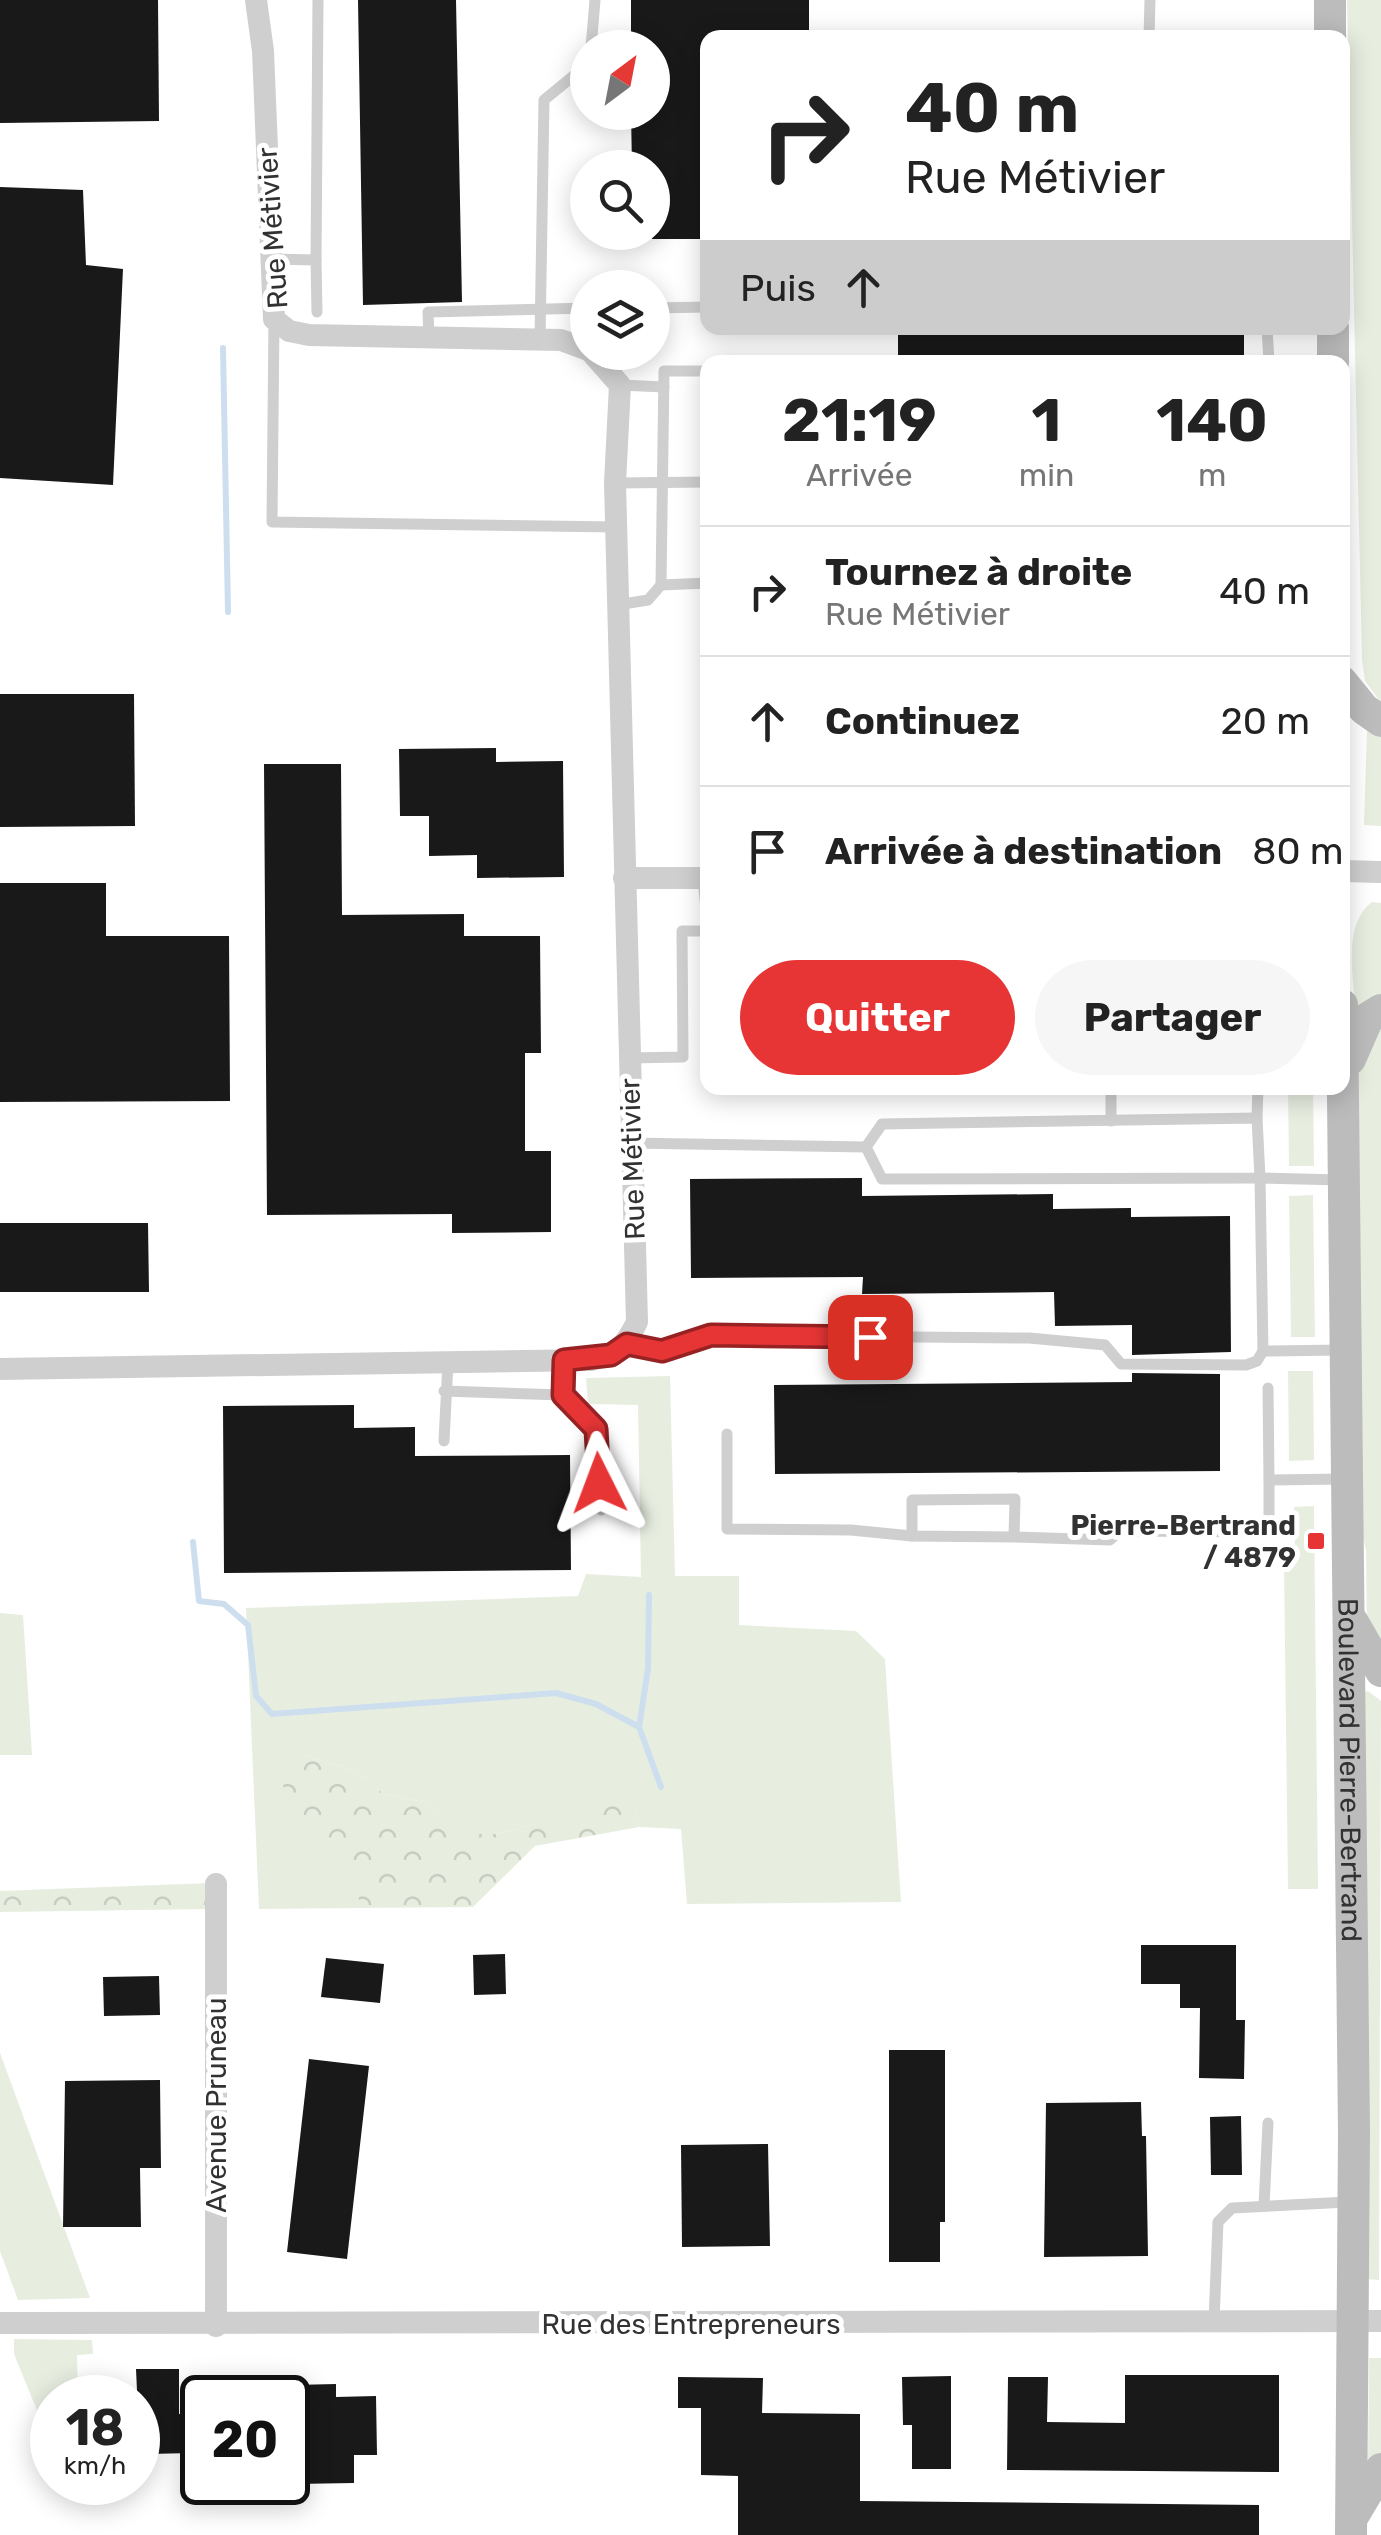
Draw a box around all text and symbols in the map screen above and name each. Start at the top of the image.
north arrow [570,30,670,130]
map controls [570,30,670,370]
text: 40 m [905,67,1079,150]
icon: right [740,70,870,200]
street label: Rue Métivier [250,146,295,310]
button: search [570,150,670,250]
text: Rue Métivier [905,151,1165,204]
icon: ahead [836,260,891,315]
text: Puis [740,265,816,311]
button: layers [570,270,670,370]
text: 21:19 [782,385,937,456]
text: 1 [1032,385,1061,456]
text: 140 [1156,385,1268,456]
text: Arrivée [806,456,913,494]
text: min [1019,456,1074,494]
text: m [1198,456,1226,494]
text: Tournez à droite [825,549,1132,595]
icon: right [740,564,795,619]
text: 40 m [1219,568,1310,614]
text: Rue Métivier [825,595,1010,633]
icon: ahead [740,694,795,749]
text: Continuez [825,698,1020,744]
text: 20 m [1220,698,1310,744]
icon: arrive [740,824,795,879]
text: Arrivée à destination [825,828,1222,874]
text: 80 m [1252,828,1344,874]
button: Quitter [740,960,1015,1075]
button: Partager [1035,960,1310,1075]
street label: Rue Métivier [613,1077,652,1240]
pin [828,1295,913,1380]
icon: arrive [843,1310,898,1365]
position arrow [547,1431,651,1535]
place label: Pierre-Bertrand / 4879 [1070,1509,1296,1574]
marker: Pierre-Bertrand / 4879 [1305,1530,1327,1552]
street label: Boulevard Pierre-Bertrand [1331,1598,1368,1942]
street label: Avenue Pruneau [200,1997,233,2213]
street label: Rue des Entrepreneurs [541,2308,841,2341]
speed limit sign: 20 [180,2375,310,2505]
text: 18 [66,2398,124,2458]
text: km/h [64,2451,126,2480]

